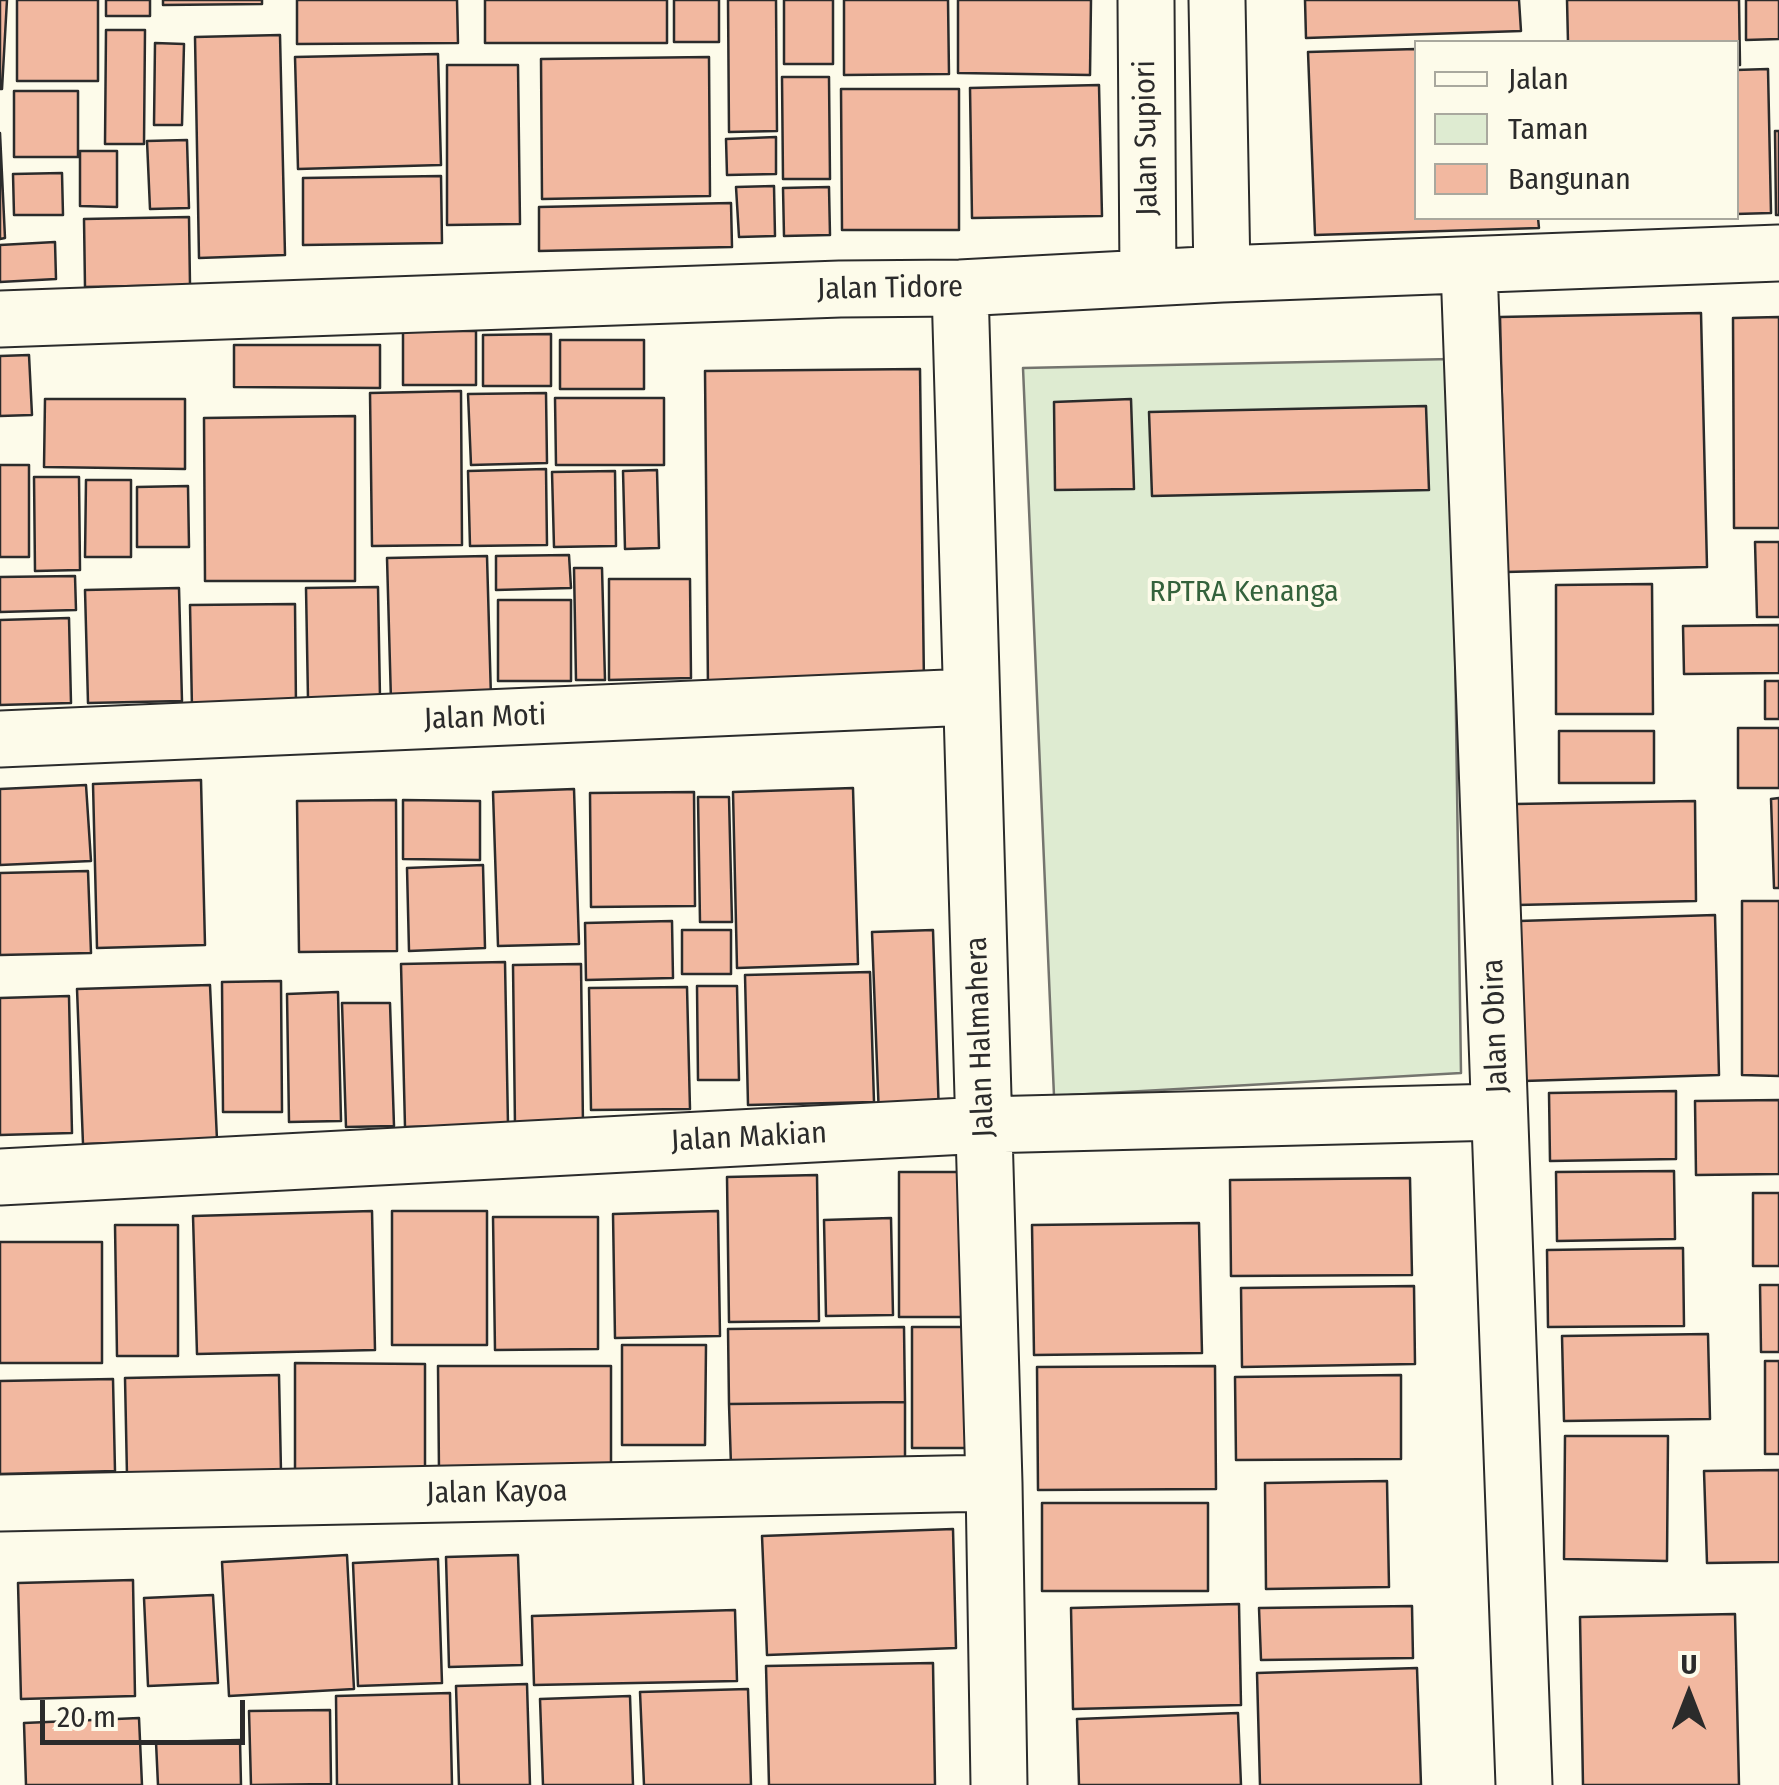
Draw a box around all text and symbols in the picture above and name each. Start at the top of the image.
legend [1414,40,1739,220]
street label: Jalan Supiori [1128,60,1166,216]
text: Jalan [1508,61,1569,97]
text: Taman [1508,111,1589,147]
text: Bangunan [1508,161,1631,197]
street label: Jalan Tidore [817,270,963,308]
park label: RPTRA Kenanga [1149,575,1339,611]
street label: Jalan Moti [423,698,547,738]
street label: Jalan Halmahera [960,936,1002,1138]
street label: Jalan Obira [1476,958,1516,1094]
street label: Jalan Makian [670,1116,828,1160]
street label: Jalan Kayoa [426,1474,568,1512]
north arrow [1639,1645,1739,1745]
text: U [1681,1648,1697,1681]
scale bar [45,1680,250,1742]
text: 20 m [57,1699,116,1735]

